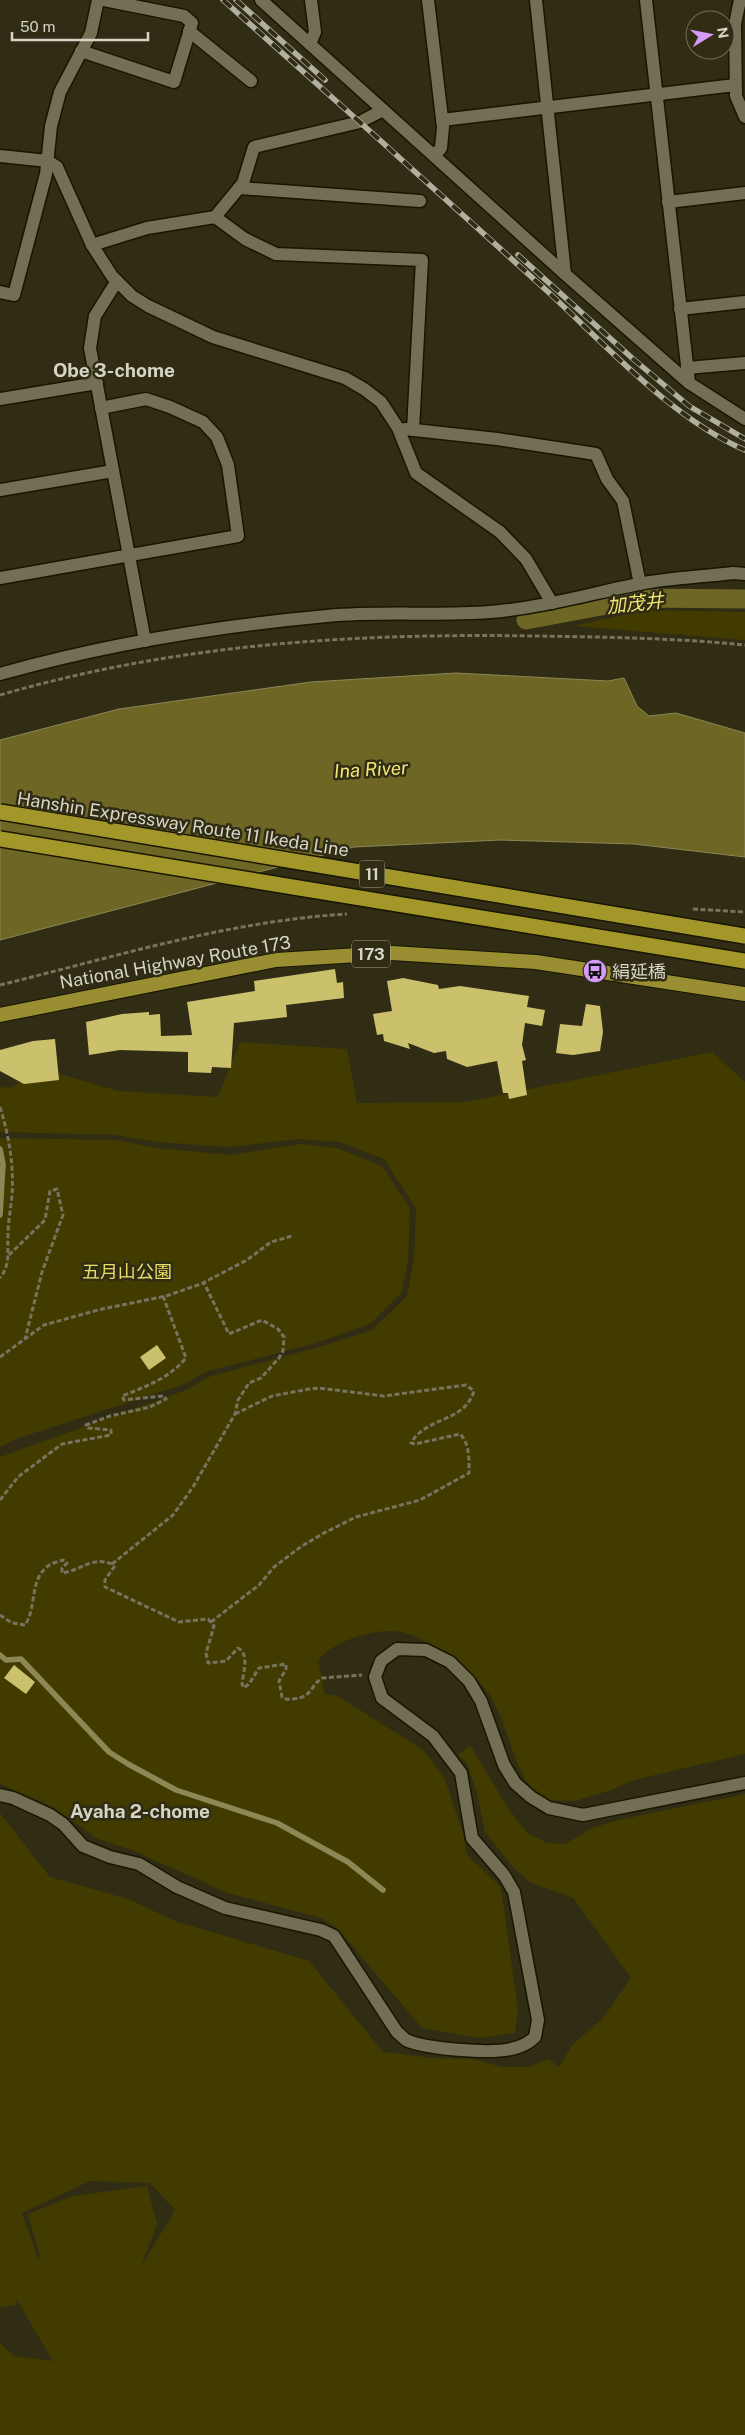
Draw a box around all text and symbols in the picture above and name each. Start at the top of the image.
scale bar [12,10,149,42]
north arrow [685,10,735,60]
text: 50 m [20,18,55,35]
text: N [714,26,732,40]
district label: Obe 3-chome [53,359,175,381]
water label: 加茂井 [605,589,666,617]
water label: Ina River [333,756,409,782]
street label: Hanshin Expressway Route 11 Ikeda Line [16,787,350,861]
road number: 11 [360,861,384,888]
street label: National Highway Route 173 [58,931,292,993]
road number: 173 [352,941,390,968]
bus stop icon: 絹延橋 [582,958,608,984]
place label: 絹延橋 [612,961,666,982]
park label: 五月山公園 [82,1261,172,1282]
district label: Ayaha 2-chome [70,1800,210,1822]

